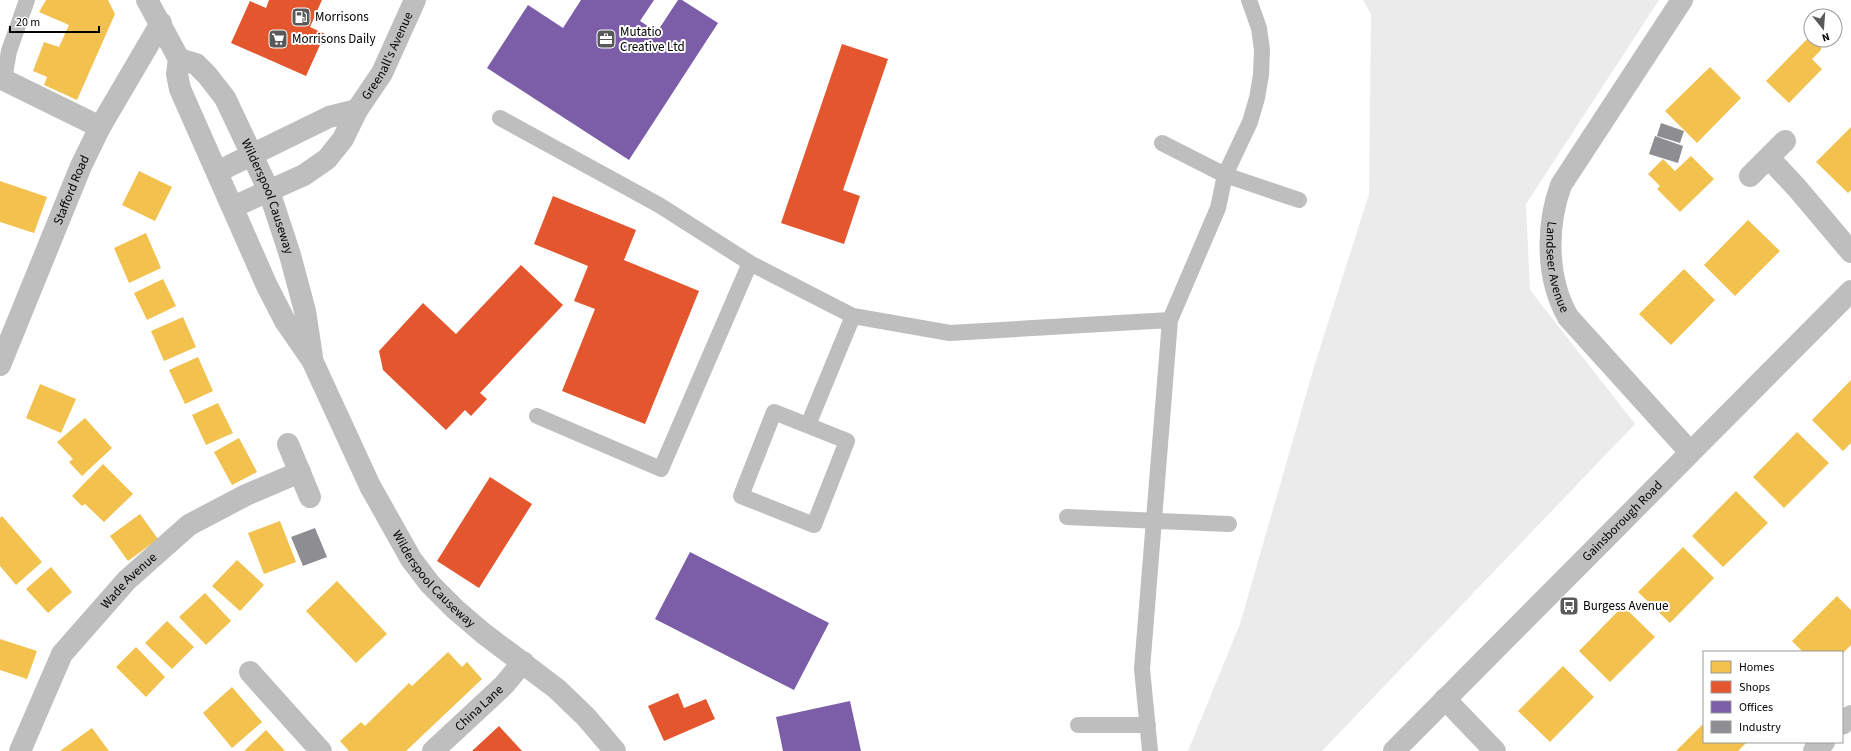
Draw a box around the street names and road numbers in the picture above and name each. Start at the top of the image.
street label: Greenall's Avenue [357,9,417,104]
street label: Wilderspool Causeway [237,136,298,256]
street label: Stafford Road [49,152,94,228]
street label: Landseer Avenue [1541,220,1573,316]
street label: Gainsborough Road [1578,477,1667,566]
street label: Wilderspool Causeway [388,527,479,632]
street label: Wade Avenue [97,549,161,613]
street label: China Lane [451,681,507,735]

